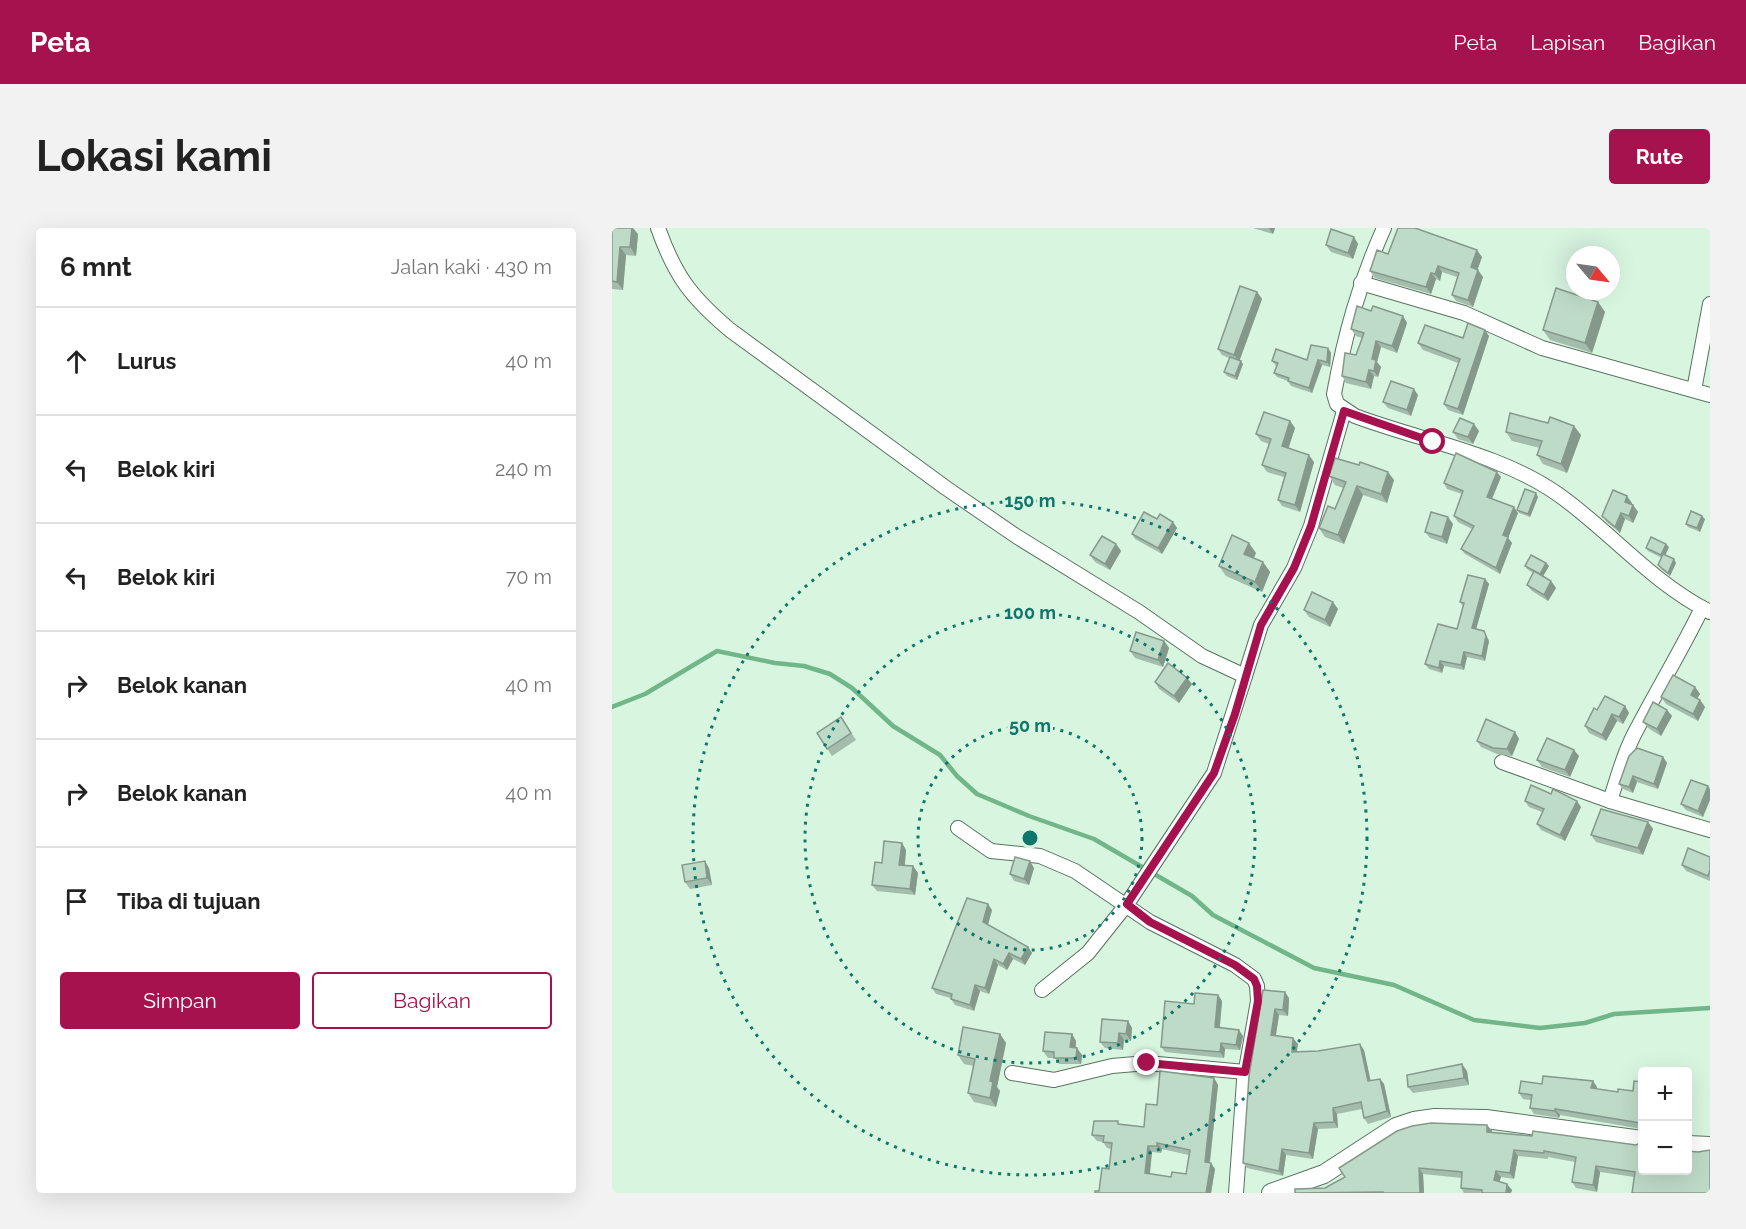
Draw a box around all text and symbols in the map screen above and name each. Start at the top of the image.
text: Peta [30,26,91,59]
text: Peta [1454,30,1497,55]
text: Lapisan [1530,30,1605,55]
text: Bagikan [1638,30,1716,55]
button: Rute [1609,129,1710,184]
text: Lokasi kami [36,132,272,181]
north arrow [1566,246,1620,300]
text: 6 mnt [60,252,132,282]
text: Jalan kaki · 430 m [391,255,552,279]
icon: ahead [60,345,93,378]
text: Lurus [117,348,176,374]
text: 40 m [505,349,552,373]
route start [1419,428,1445,454]
icon: left [60,453,93,486]
text: Belok kiri [117,456,215,482]
text: 240 m [495,457,552,481]
text: 150 m [1005,490,1056,511]
icon: left [60,561,93,594]
text: Belok kiri [117,564,215,590]
text: 70 m [506,565,552,589]
text: 100 m [1004,602,1056,623]
icon: right [60,669,93,702]
text: Belok kanan [117,672,247,698]
text: 40 m [505,673,552,697]
text: 50 m [1009,715,1051,736]
icon: right [60,777,93,810]
text: Belok kanan [117,780,247,806]
text: 40 m [505,781,552,805]
centre of rings [1020,828,1040,848]
icon: arrive [60,885,93,918]
text: Tiba di tujuan [117,888,260,914]
button: Simpan [60,972,300,1029]
button: Bagikan [312,972,552,1029]
route end [1133,1049,1159,1075]
map controls [1638,1067,1692,1175]
button: + [1638,1067,1692,1121]
button: − [1638,1121,1692,1175]

